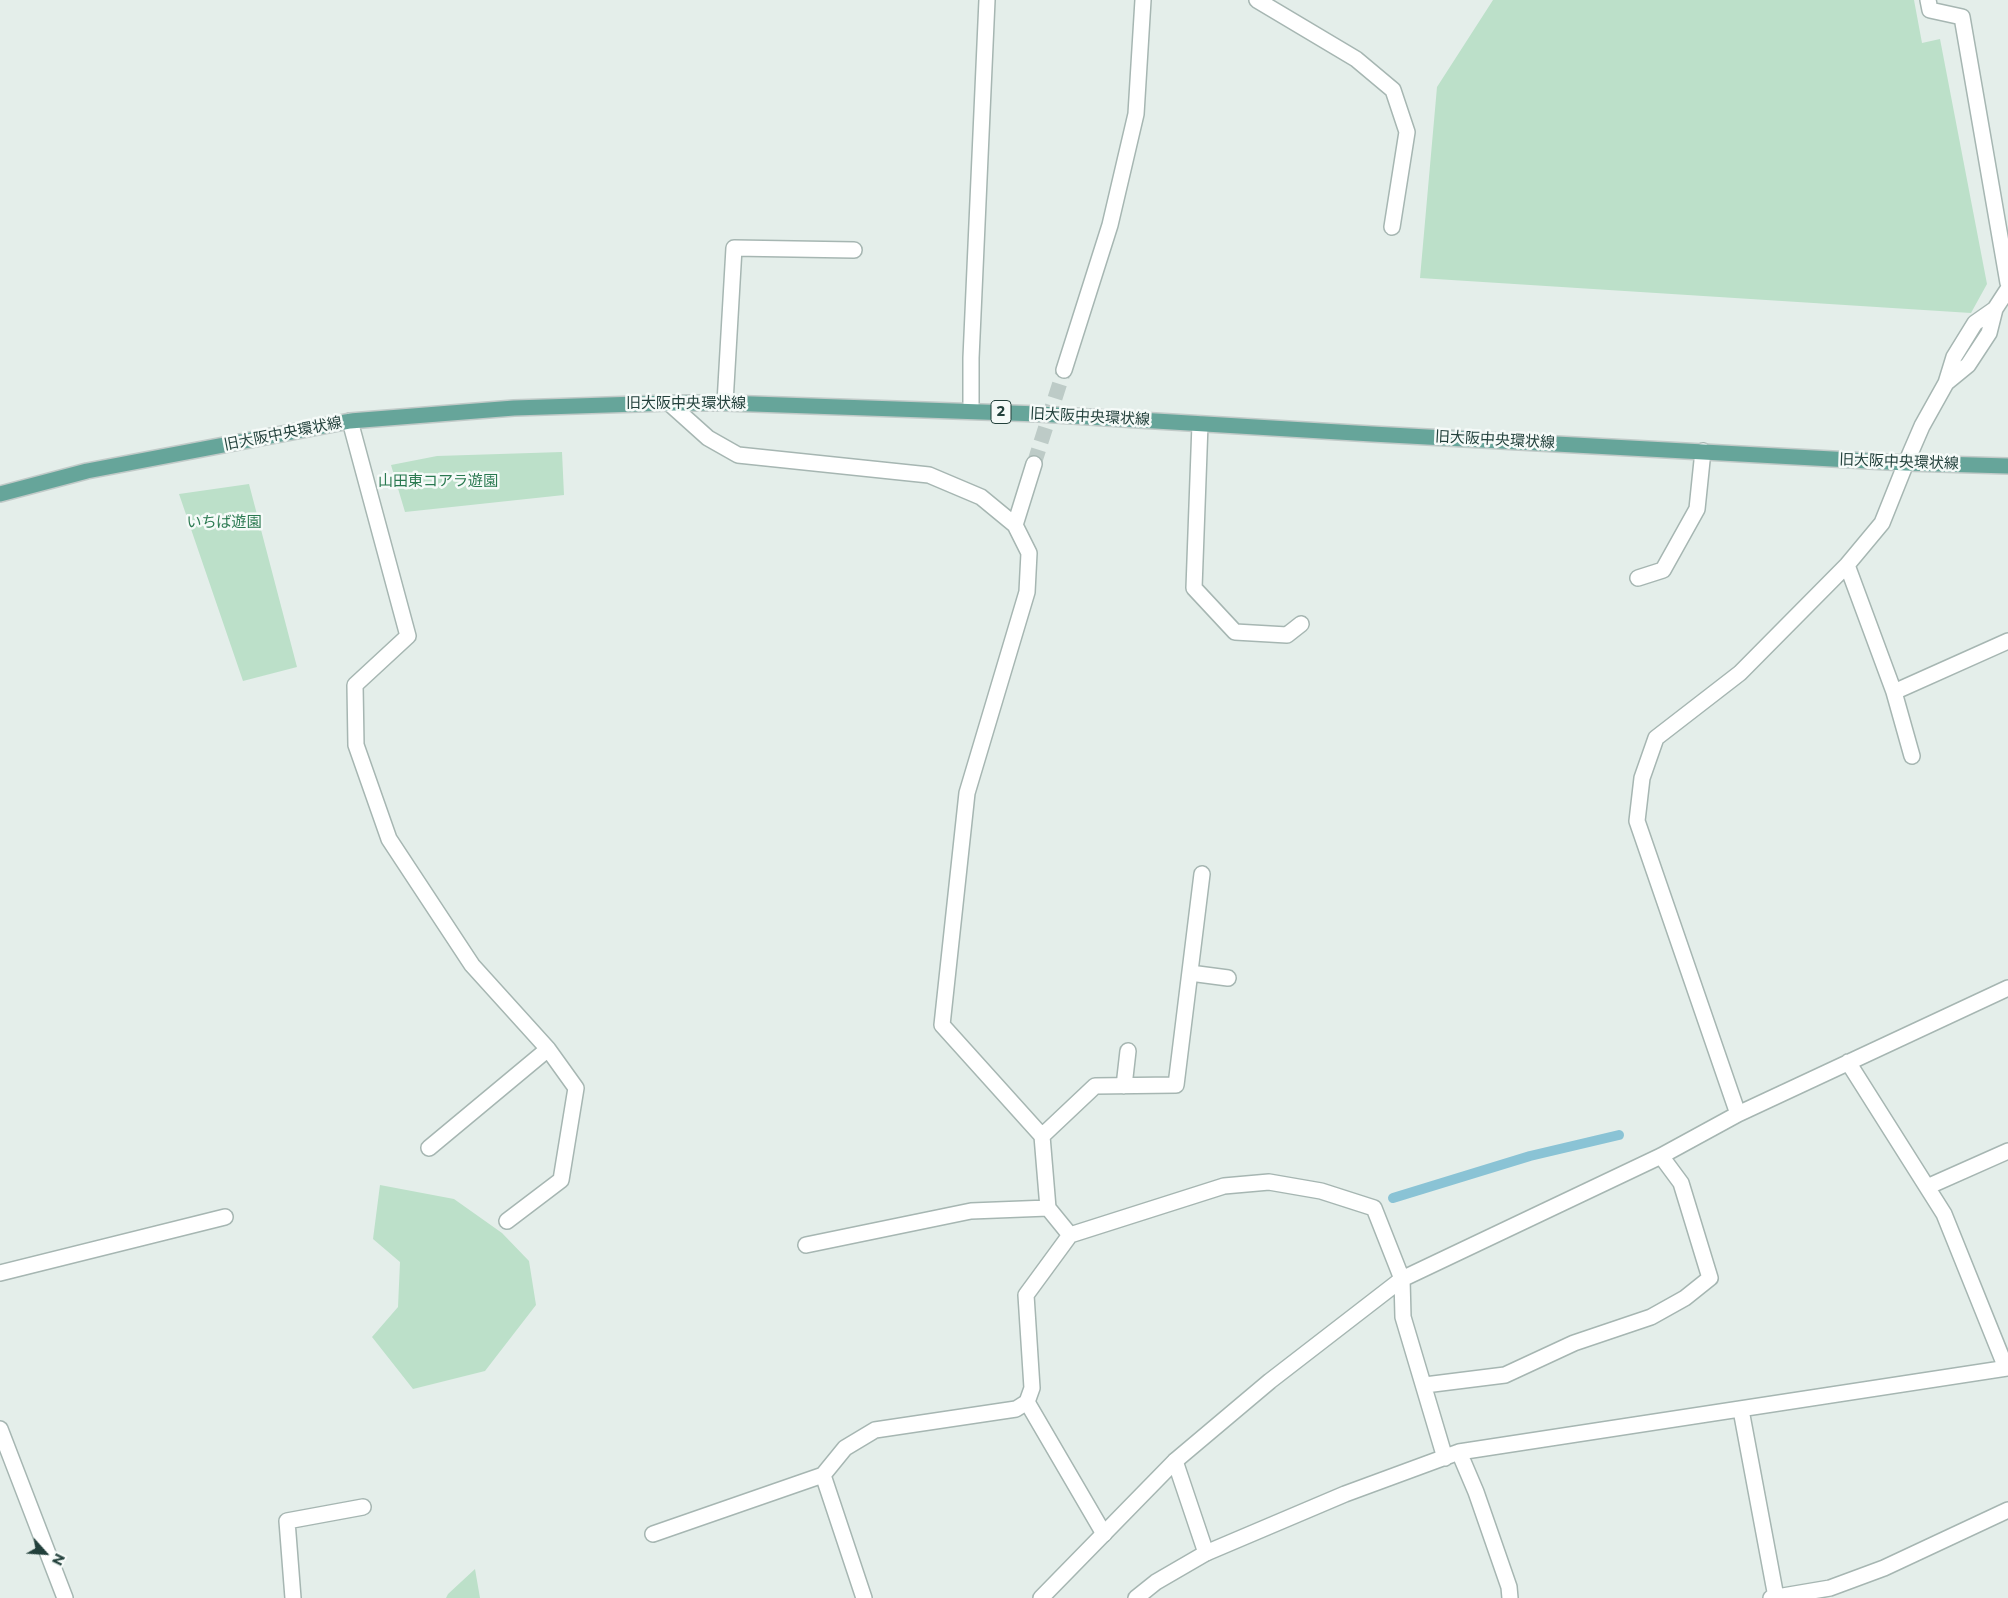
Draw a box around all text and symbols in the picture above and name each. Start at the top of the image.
street label: 旧大阪中央環状線 [626,395,746,413]
road number: 2 [991,401,1011,424]
street label: 旧大阪中央環状線 [1030,405,1150,429]
street label: 旧大阪中央環状線 [222,414,344,454]
street label: 旧大阪中央環状線 [1435,428,1555,452]
street label: 旧大阪中央環状線 [1839,451,1959,473]
park label: 山田東コアラ遊園 [378,473,498,491]
park label: いちば遊園 [187,514,261,532]
north arrow [20,1528,70,1578]
text: N [48,1551,69,1569]

